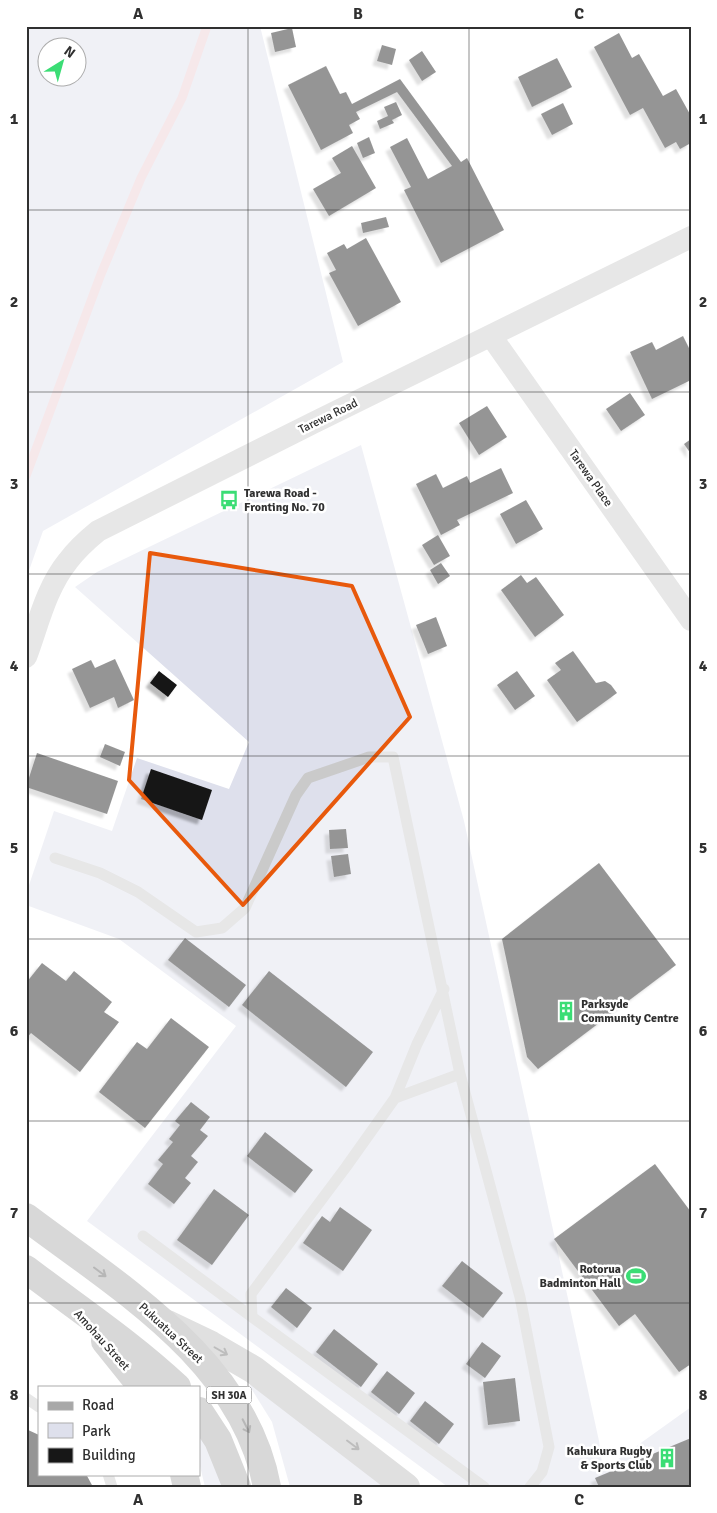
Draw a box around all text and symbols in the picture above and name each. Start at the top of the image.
text: A [133,4,144,24]
text: B [353,4,363,24]
text: C [574,4,584,24]
north arrow [38,38,88,88]
text: N [61,42,79,62]
text: 1 [10,109,19,129]
text: 1 [699,109,708,129]
text: 2 [10,292,18,312]
text: 2 [699,292,707,312]
street label: Tarewa Road [296,396,360,437]
street label: Tarewa Place [565,447,616,510]
text: 3 [10,474,18,494]
text: 3 [699,474,707,494]
place label: Tarewa Road - Fronting No. 70 [244,486,325,515]
bus stop icon: Tarewa Road - Fronting No. 70 [218,489,240,511]
text: 4 [10,656,19,676]
text: 4 [699,656,708,676]
text: 5 [10,838,18,858]
text: 5 [699,838,707,858]
place label: Parksyde Community Centre [581,997,679,1026]
building icon: Parksyde Community Centre [555,1000,577,1022]
text: 6 [10,1021,19,1041]
text: 6 [699,1021,708,1041]
text: 7 [10,1203,19,1223]
text: 7 [699,1203,708,1223]
place label: Rotorua Badminton Hall [540,1262,621,1291]
sports icon: Rotorua Badminton Hall [625,1265,647,1287]
one-way arrow [93,1267,107,1277]
street label: Pukuatua Street [135,1300,206,1367]
street label: Amohau Street [71,1307,133,1374]
one-way arrow [213,1346,227,1356]
text: 8 [10,1385,19,1405]
text: 8 [699,1385,708,1405]
legend [38,1386,200,1476]
road number: SH 30A [206,1386,252,1404]
text: Road [82,1396,114,1414]
one-way arrow [241,1419,251,1434]
text: Park [82,1422,111,1440]
one-way arrow [346,1440,360,1450]
place label: Kahukura Rugby & Sports Club [567,1444,653,1473]
text: Building [82,1446,136,1464]
building icon: Kahukura Rugby & Sports Club [656,1447,678,1469]
text: A [133,1490,144,1510]
text: B [353,1490,363,1510]
text: C [574,1490,584,1510]

